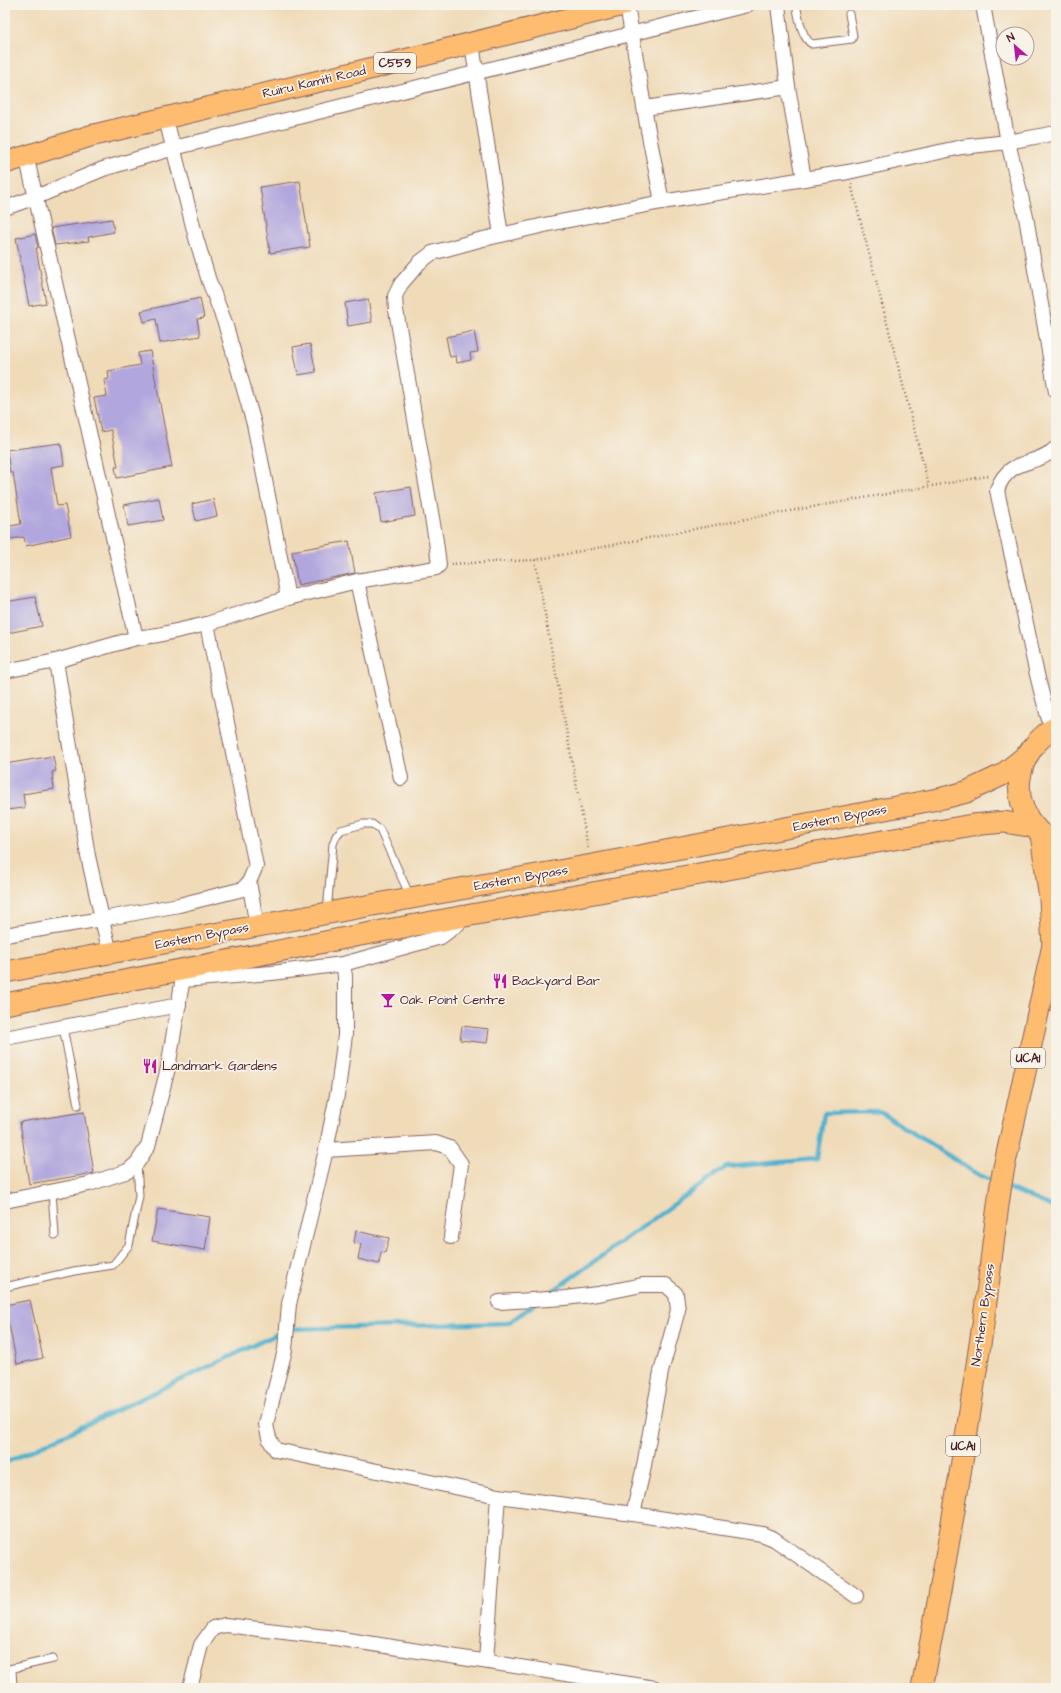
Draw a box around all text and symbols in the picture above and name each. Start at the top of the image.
north arrow [995,26,1035,66]
text: N [1004,29,1017,46]
road number: C559 [374,53,416,73]
street label: Ruiru Kamiti Road [260,61,368,103]
street label: Eastern Bypass [792,800,889,837]
street label: Eastern Bypass [473,861,570,896]
street label: Eastern Bypass [154,918,251,955]
restaurant icon: Backyard Bar [491,972,509,990]
place label: Backyard Bar [512,972,600,991]
bar icon: Oak Point Centre [379,991,397,1009]
place label: Oak Point Centre [400,991,505,1009]
road number: UCA1 [1011,1048,1045,1068]
restaurant icon: Landmark Gardens [141,1057,159,1075]
place label: Landmark Gardens [162,1057,278,1075]
street label: Northern Bypass [967,1262,1000,1368]
road number: UCA1 [946,1436,980,1456]

